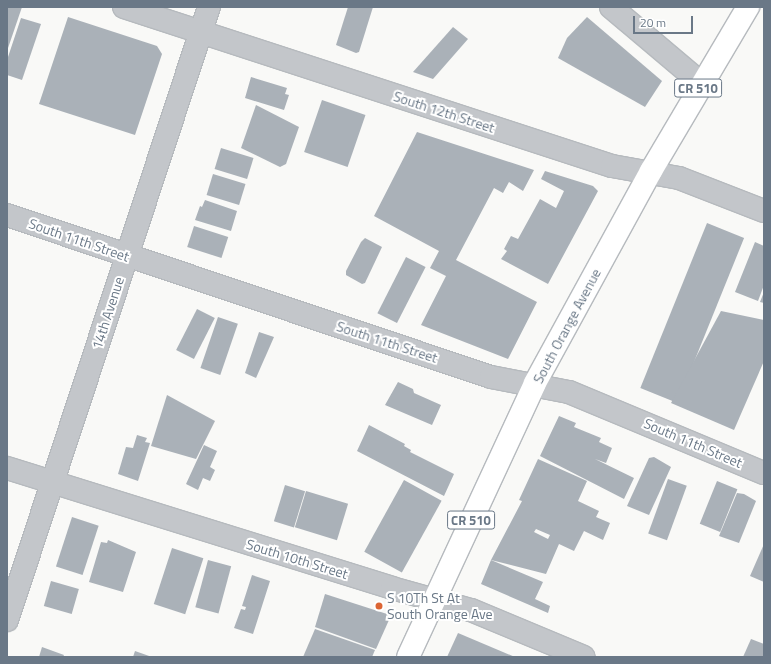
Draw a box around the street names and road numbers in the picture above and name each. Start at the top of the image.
road number: CR 510 [674,77,722,99]
street label: South 12th Street [391,88,497,136]
street label: South 11th Street [27,215,131,265]
street label: South Orange Avenue [530,266,604,386]
street label: 14th Avenue [88,275,128,351]
street label: South 11th Street [334,318,440,366]
street label: South 11th Street [641,415,745,471]
road number: CR 510 [447,509,495,531]
street label: South 10th Street [244,536,350,582]

